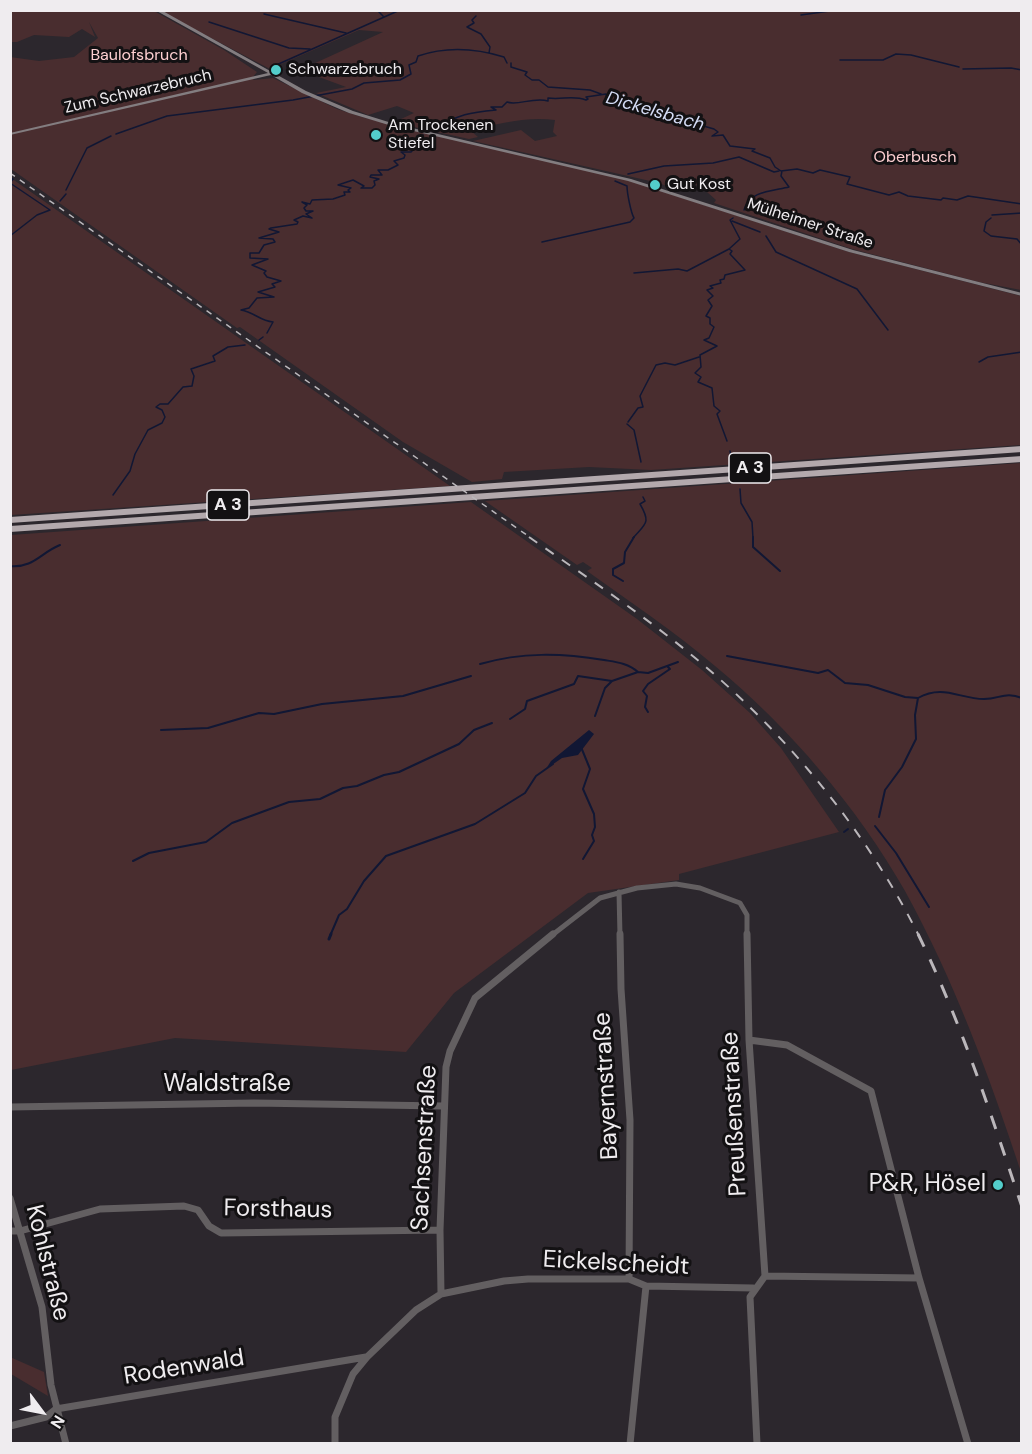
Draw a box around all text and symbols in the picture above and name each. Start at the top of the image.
park label: Baulofsbruch [90,46,188,66]
place label: Schwarzebruch [288,60,402,80]
marker: Schwarzebruch [269,63,283,77]
street label: Zum Schwarzebruch [63,66,213,118]
water label: Dickelsbach [603,88,707,136]
place label: Am Trockenen Stiefel [388,116,493,154]
marker: Am Trockenen Stiefel [369,128,383,142]
park label: Oberbusch [874,148,956,168]
place label: Gut Kost [667,175,731,195]
marker: Gut Kost [648,178,662,192]
street label: Mülheimer Straße [745,195,875,253]
road number: A 3 [729,453,771,483]
road number: A 3 [207,490,249,520]
street label: Bayernstraße [589,1011,625,1161]
street label: Preußenstraße [716,1031,754,1197]
street label: Sachsenstraße [406,1064,444,1232]
street label: Waldstraße [163,1071,291,1099]
place label: P&R, Hösel [869,1171,986,1199]
marker: P&R, Hösel [991,1178,1005,1192]
street label: Forsthaus [223,1195,333,1225]
street label: Kohlstraße [19,1202,75,1324]
street label: Eickelscheidt [542,1246,690,1282]
street label: Rodenwald [122,1344,246,1392]
north arrow [12,1382,72,1442]
text: N [46,1411,70,1432]

